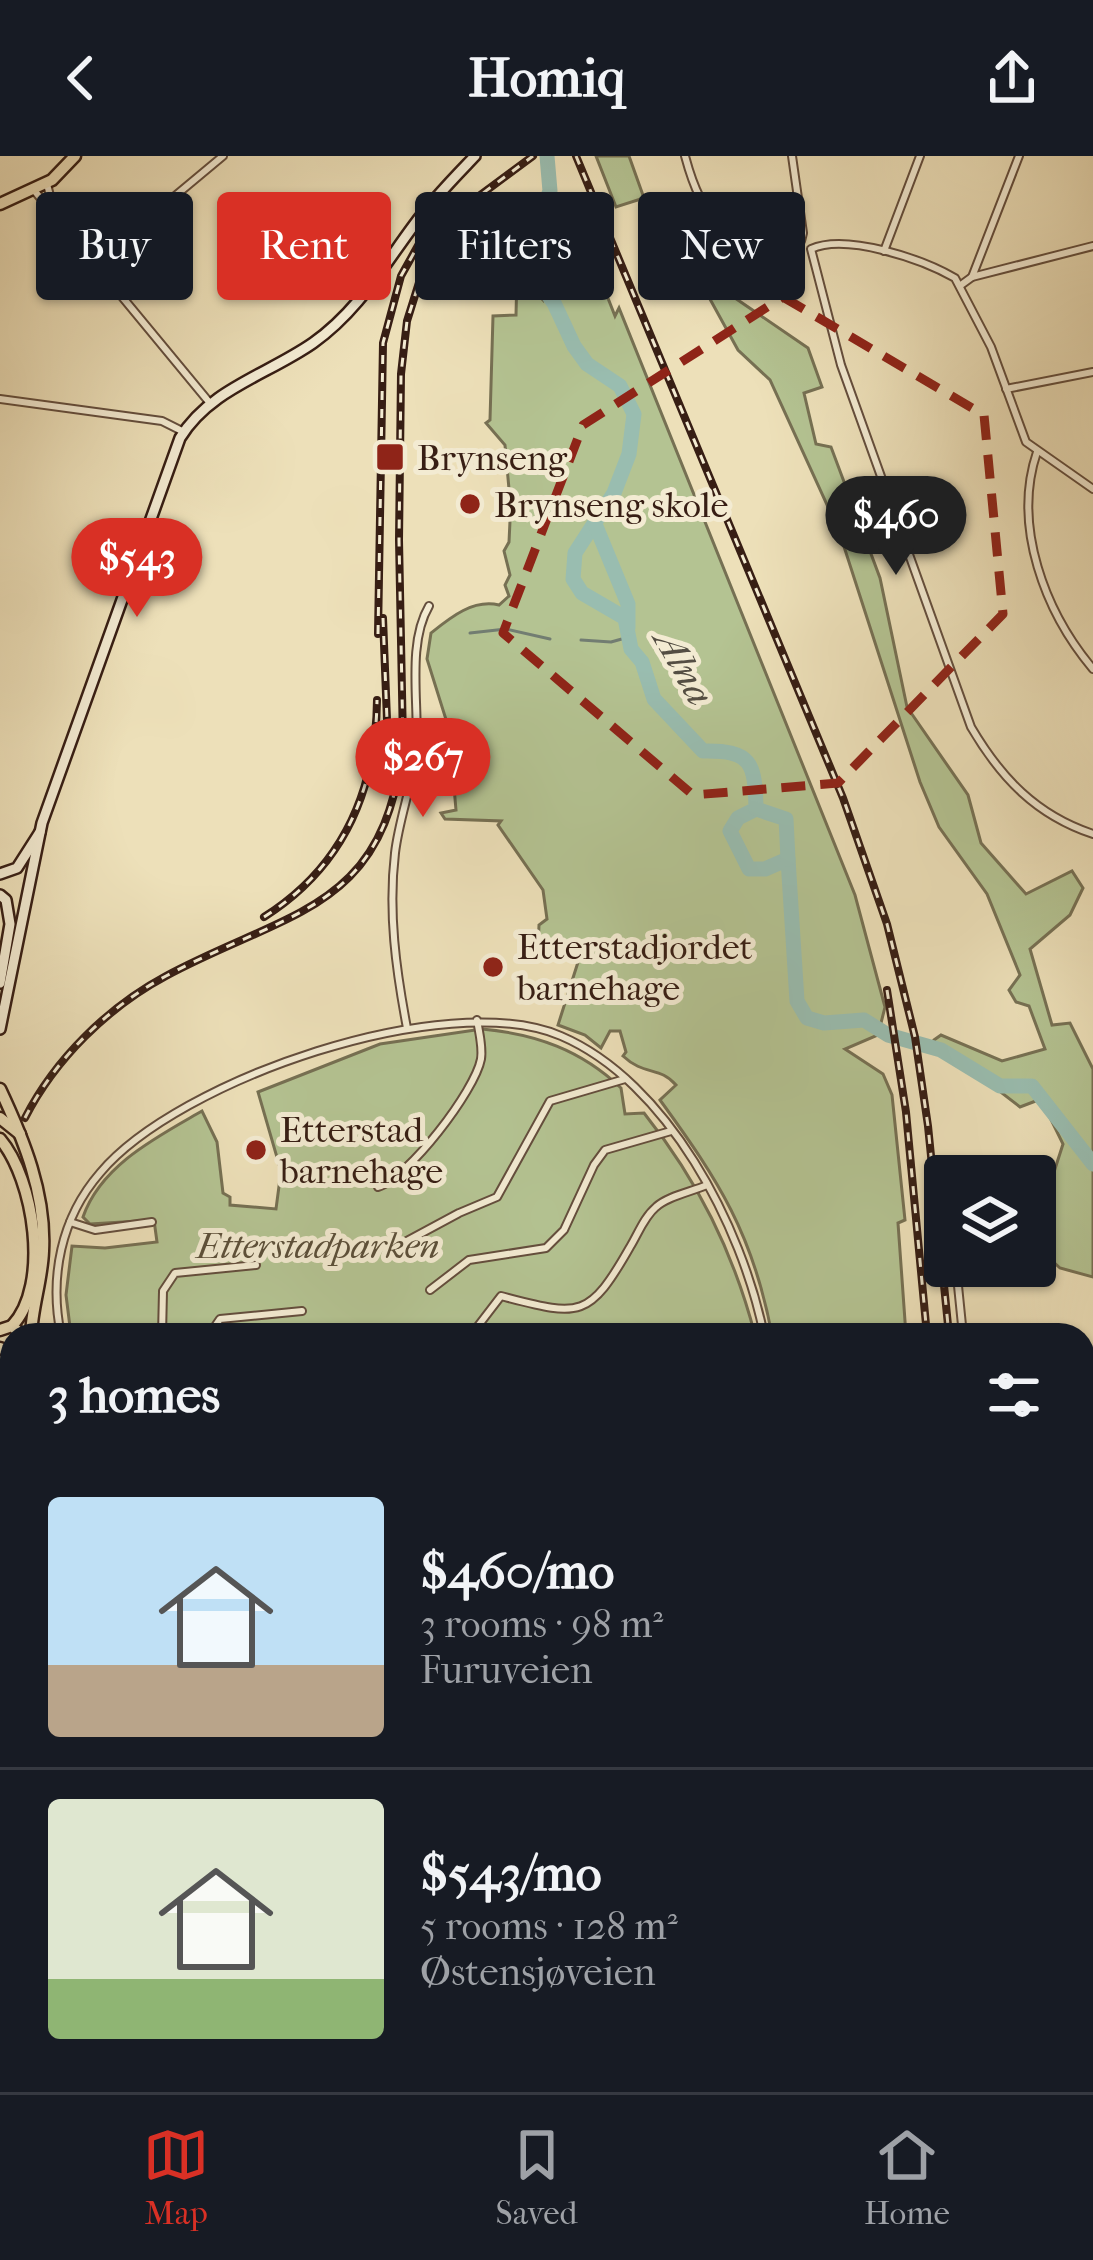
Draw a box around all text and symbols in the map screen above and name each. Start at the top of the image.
icon: back [48,45,114,111]
icon: share [979,45,1045,111]
text: Homiq [468,47,625,110]
chip: Buy [36,192,193,300]
chip: Rent [217,192,391,300]
chip: Filters [415,192,614,300]
chip: New [638,192,805,300]
place label: Brynseng [417,437,568,479]
marker: Brynseng [374,441,406,473]
pin: $460 [825,476,967,578]
place label: Brynseng skole [494,484,728,526]
marker: Brynseng skole [457,491,483,517]
text: $460 [852,492,940,538]
pin: $543 [66,518,208,620]
text: $543 [98,534,176,580]
water label: Alna [642,617,723,713]
pin: $267 [352,718,494,820]
text: $267 [382,734,464,780]
place label: Etterstadjordet barnehage [516,926,753,1009]
marker: Etterstadjordet barnehage [480,954,506,980]
place label: Etterstad barnehage [279,1109,443,1192]
marker: Etterstad barnehage [243,1137,269,1163]
map controls [924,1155,1056,1287]
button: layers [924,1155,1056,1287]
park label: Etterstadparken [194,1225,440,1267]
icon: filters [981,1362,1047,1428]
text: 3 homes [48,1365,220,1425]
text: $460/mo [420,1541,614,1601]
icon: home [144,1545,288,1689]
text: 3 rooms · 98 m² [420,1601,663,1647]
text: Furuveien [420,1647,593,1693]
text: $543/mo [420,1843,602,1903]
icon: home [144,1847,288,1991]
text: 5 rooms · 128 m² [420,1903,678,1949]
text: Østensjøveien [420,1949,656,1995]
tab: Map [143,2122,209,2233]
tab: Saved [496,2122,577,2233]
tab: Home [864,2122,950,2233]

